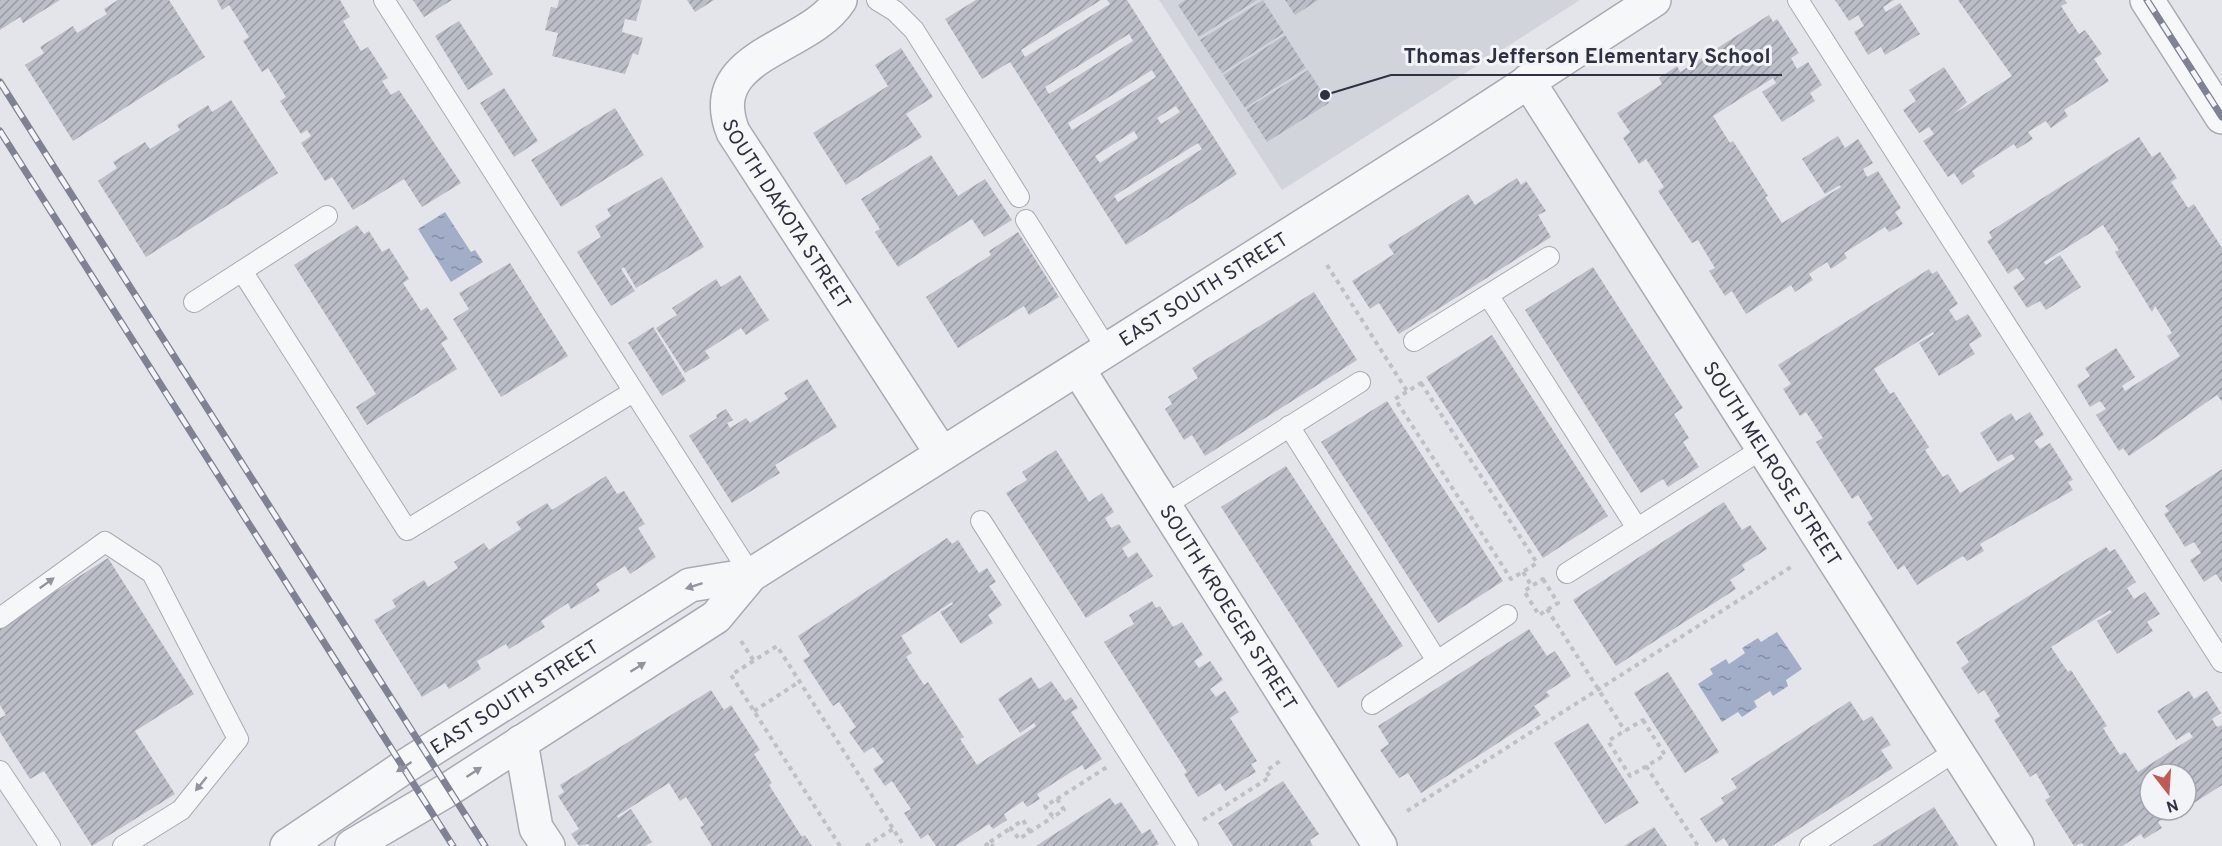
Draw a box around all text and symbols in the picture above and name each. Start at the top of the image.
callout: Thomas Jefferson Elementary School [1391,36,1782,75]
text: Thomas Jefferson Elementary School [1403,44,1771,71]
street label: SOUTH DAKOTA STREET [715,116,856,315]
street label: EAST SOUTH STREET [1115,227,1294,354]
street label: SOUTH MELROSE STREET [1696,357,1846,572]
street label: SOUTH KROEGER STREET [1152,501,1302,716]
one-way arrow [40,578,55,590]
one-way arrow [684,582,702,591]
street label: EAST SOUTH STREET [426,635,605,762]
one-way arrow [630,661,646,673]
one-way arrow [396,762,412,773]
north arrow [2138,762,2198,822]
one-way arrow [466,767,483,778]
one-way arrow [196,777,208,792]
text: N [2163,793,2180,816]

